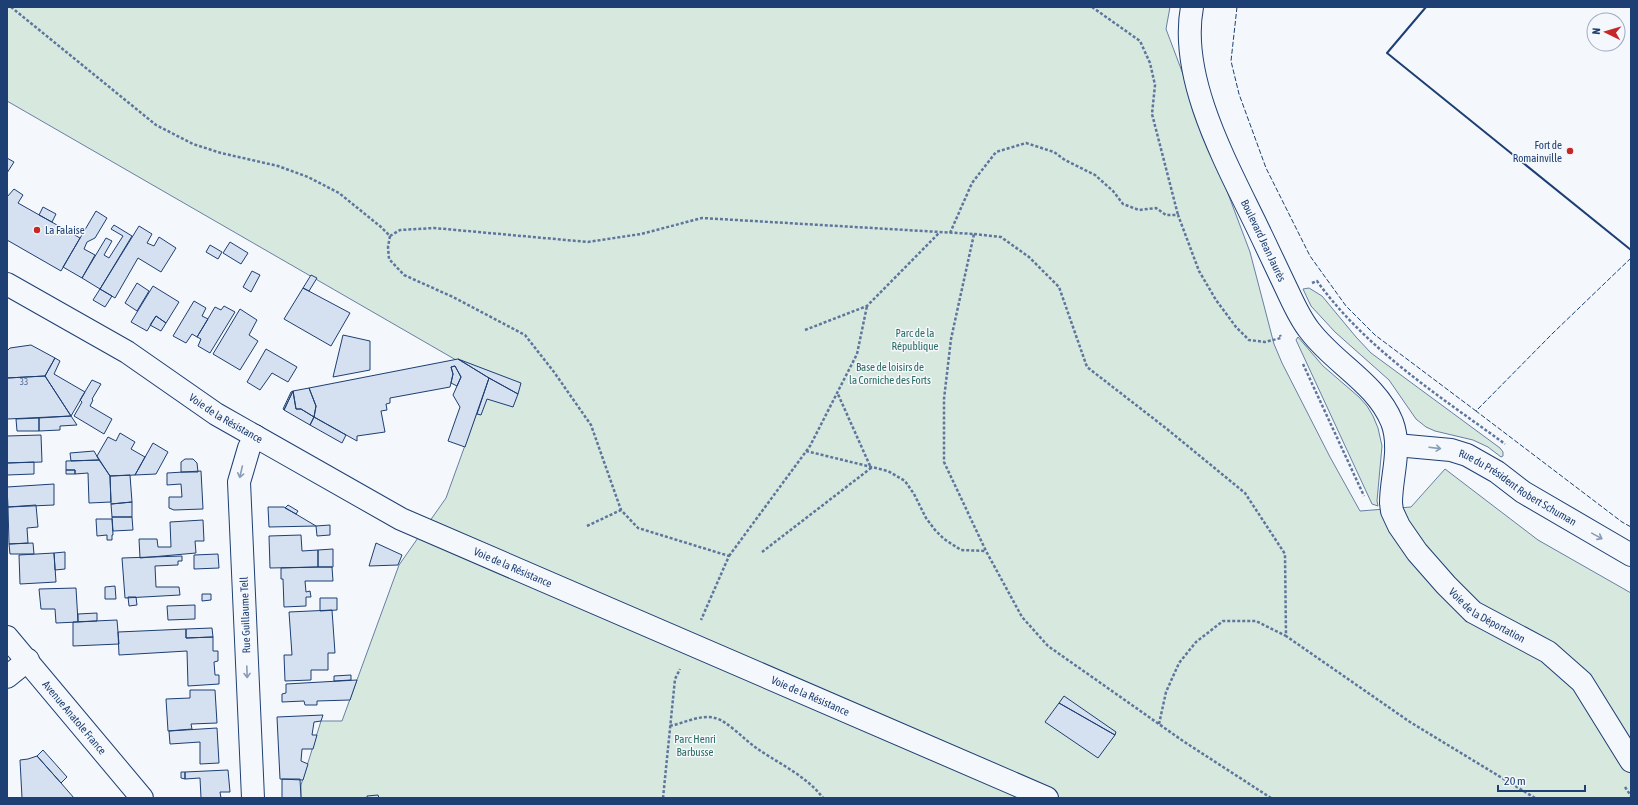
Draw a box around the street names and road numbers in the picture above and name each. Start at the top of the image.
street label: Boulevard Jean Jaurès [1239,197,1288,283]
street label: Voie de la Résistance [187,391,265,445]
street label: Rue du Président Robert Schuman [1457,447,1579,528]
street label: Voie de la Résistance [472,545,554,590]
street label: Rue Guillaume Tell [238,576,252,654]
street label: Voie de la Déportation [1447,586,1527,645]
street label: Voie de la Résistance [769,674,851,718]
street label: Avenue Anatole France [40,678,109,757]

